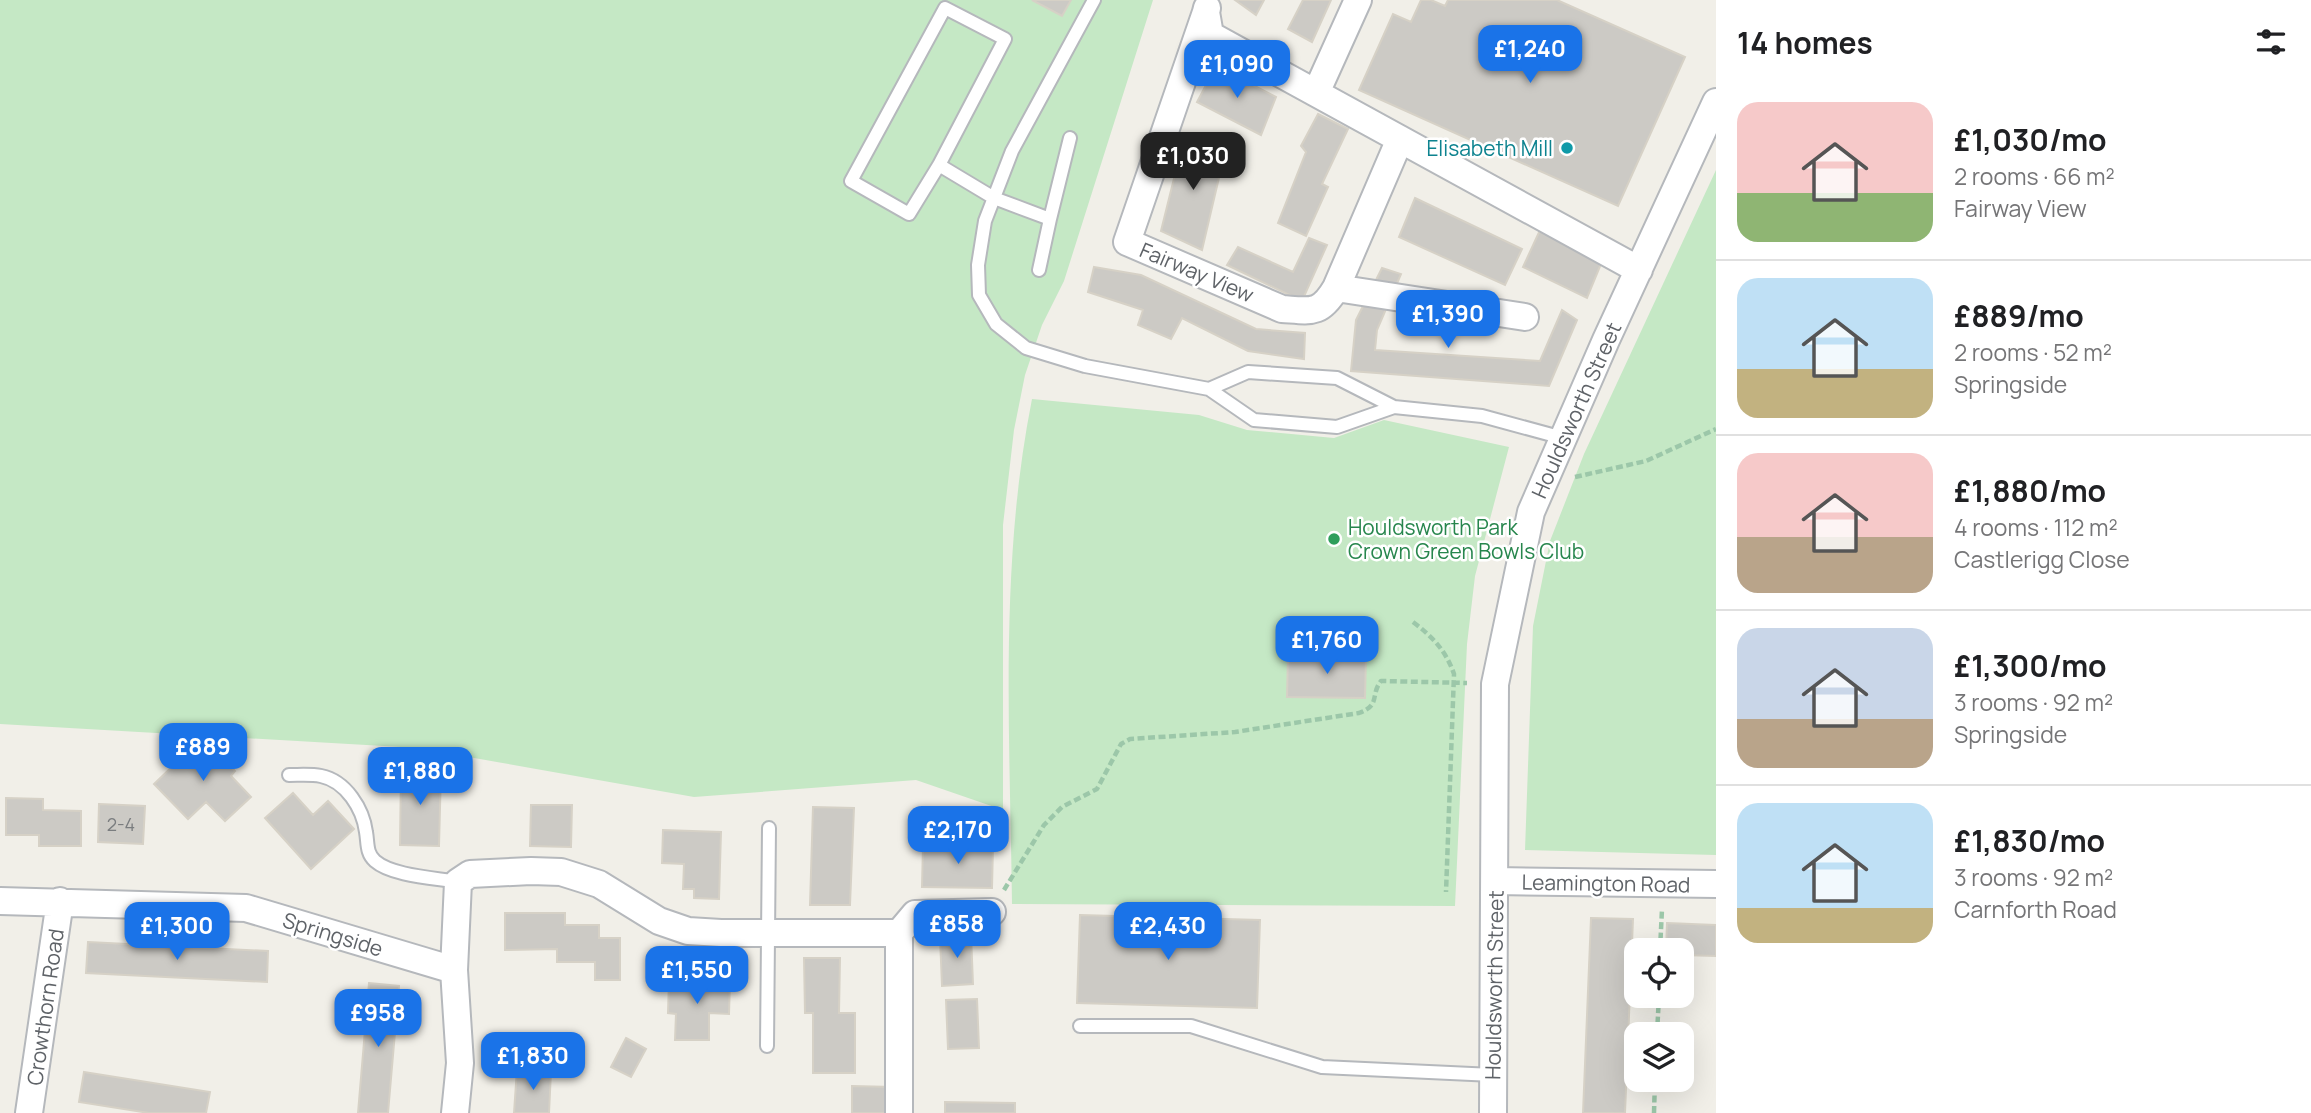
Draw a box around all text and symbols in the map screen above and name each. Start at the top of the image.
text: 14 homes [1737,22,1873,63]
icon: filters [2252,23,2290,61]
pin: £1,240 [1473,25,1587,85]
text: £1,240 [1494,32,1566,64]
pin: £1,090 [1180,41,1294,100]
text: £1,090 [1200,47,1274,79]
text: £1,030/mo [1954,119,2106,160]
icon: home [1793,130,1877,214]
pin: £1,030 [1136,132,1250,192]
place label: Elisabeth Mill [1426,134,1553,162]
text: £1,030 [1157,139,1229,171]
marker: Elisabeth Mill [1559,140,1575,156]
text: 2 rooms · 66 m² [1954,160,2115,192]
text: Fairway View [1954,192,2087,224]
street label: Fairway View [1136,235,1258,309]
pin: £1,390 [1391,290,1505,350]
text: £889/mo [1954,295,2084,336]
text: £1,390 [1412,297,1484,329]
icon: home [1793,306,1877,390]
street label: Houldsworth Street [1525,318,1627,502]
text: 2 rooms · 52 m² [1954,336,2112,368]
text: Springside [1954,368,2067,400]
text: £1,880/mo [1954,470,2106,511]
icon: home [1793,481,1877,565]
text: 4 rooms · 112 m² [1954,511,2118,543]
place label: Houldsworth Park Crown Green Bowls Club [1348,513,1584,565]
marker: Houldsworth Park Crown Green Bowls Club [1326,531,1342,547]
text: Castlerigg Close [1954,543,2130,575]
pin: £1,760 [1270,616,1384,676]
text: £1,760 [1292,623,1362,655]
text: £1,300/mo [1954,645,2106,686]
icon: home [1793,656,1877,740]
text: 3 rooms · 92 m² [1954,686,2113,718]
text: Springside [1954,718,2067,750]
pin: £889 [162,724,244,783]
text: £889 [175,730,231,762]
pin: £1,880 [363,748,477,807]
text: £1,880 [384,754,456,786]
pin: £2,170 [901,806,1015,866]
house number: 2-4 [107,812,135,836]
text: £2,170 [924,813,992,845]
text: £1,830/mo [1954,820,2105,861]
icon: home [1793,831,1877,915]
text: 3 rooms · 92 m² [1954,861,2113,893]
street label: Leamington Road [1521,868,1691,898]
street label: Houldsworth Street [1478,890,1510,1080]
text: Carnforth Road [1954,893,2117,925]
pin: £858 [916,900,998,960]
pin: £1,300 [120,902,234,962]
pin: £2,430 [1111,902,1225,962]
street label: Springside [279,905,387,963]
text: £858 [930,907,984,939]
text: £1,300 [141,909,213,941]
text: £2,430 [1130,909,1206,941]
street label: Crowthorn Road [20,927,70,1087]
map controls [1624,938,1694,1092]
button: locate [1624,938,1694,1008]
pin: £1,550 [640,946,754,1006]
text: £1,550 [661,953,733,985]
pin: £958 [337,990,419,1049]
text: £958 [351,996,406,1028]
button: layers [1624,1022,1694,1092]
pin: £1,830 [476,1032,590,1092]
text: £1,830 [497,1039,569,1071]

